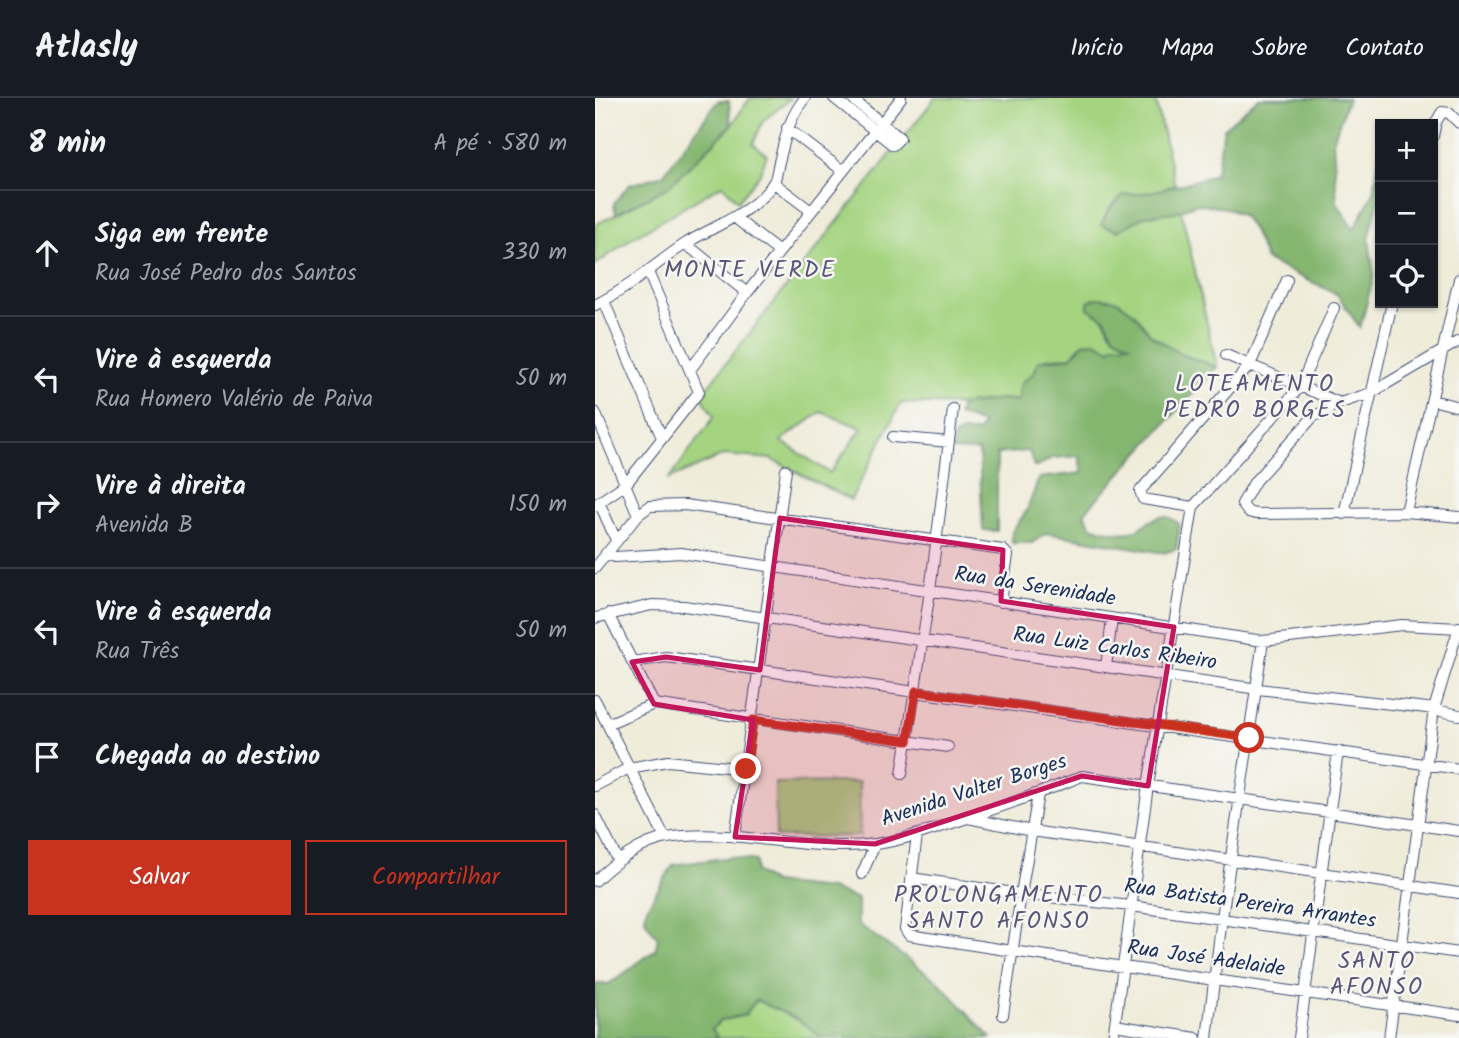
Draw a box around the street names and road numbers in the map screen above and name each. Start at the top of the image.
street label: Rua da Serenidade [952,558,1119,616]
street label: Rua Luiz Carlos Ribeiro [1011,618,1219,680]
street label: Avenida Valter Borges [877,745,1071,837]
street label: Rua Batista Pereira Arrantes [1122,870,1378,938]
street label: Rua José Adelaide [1125,932,1288,986]

